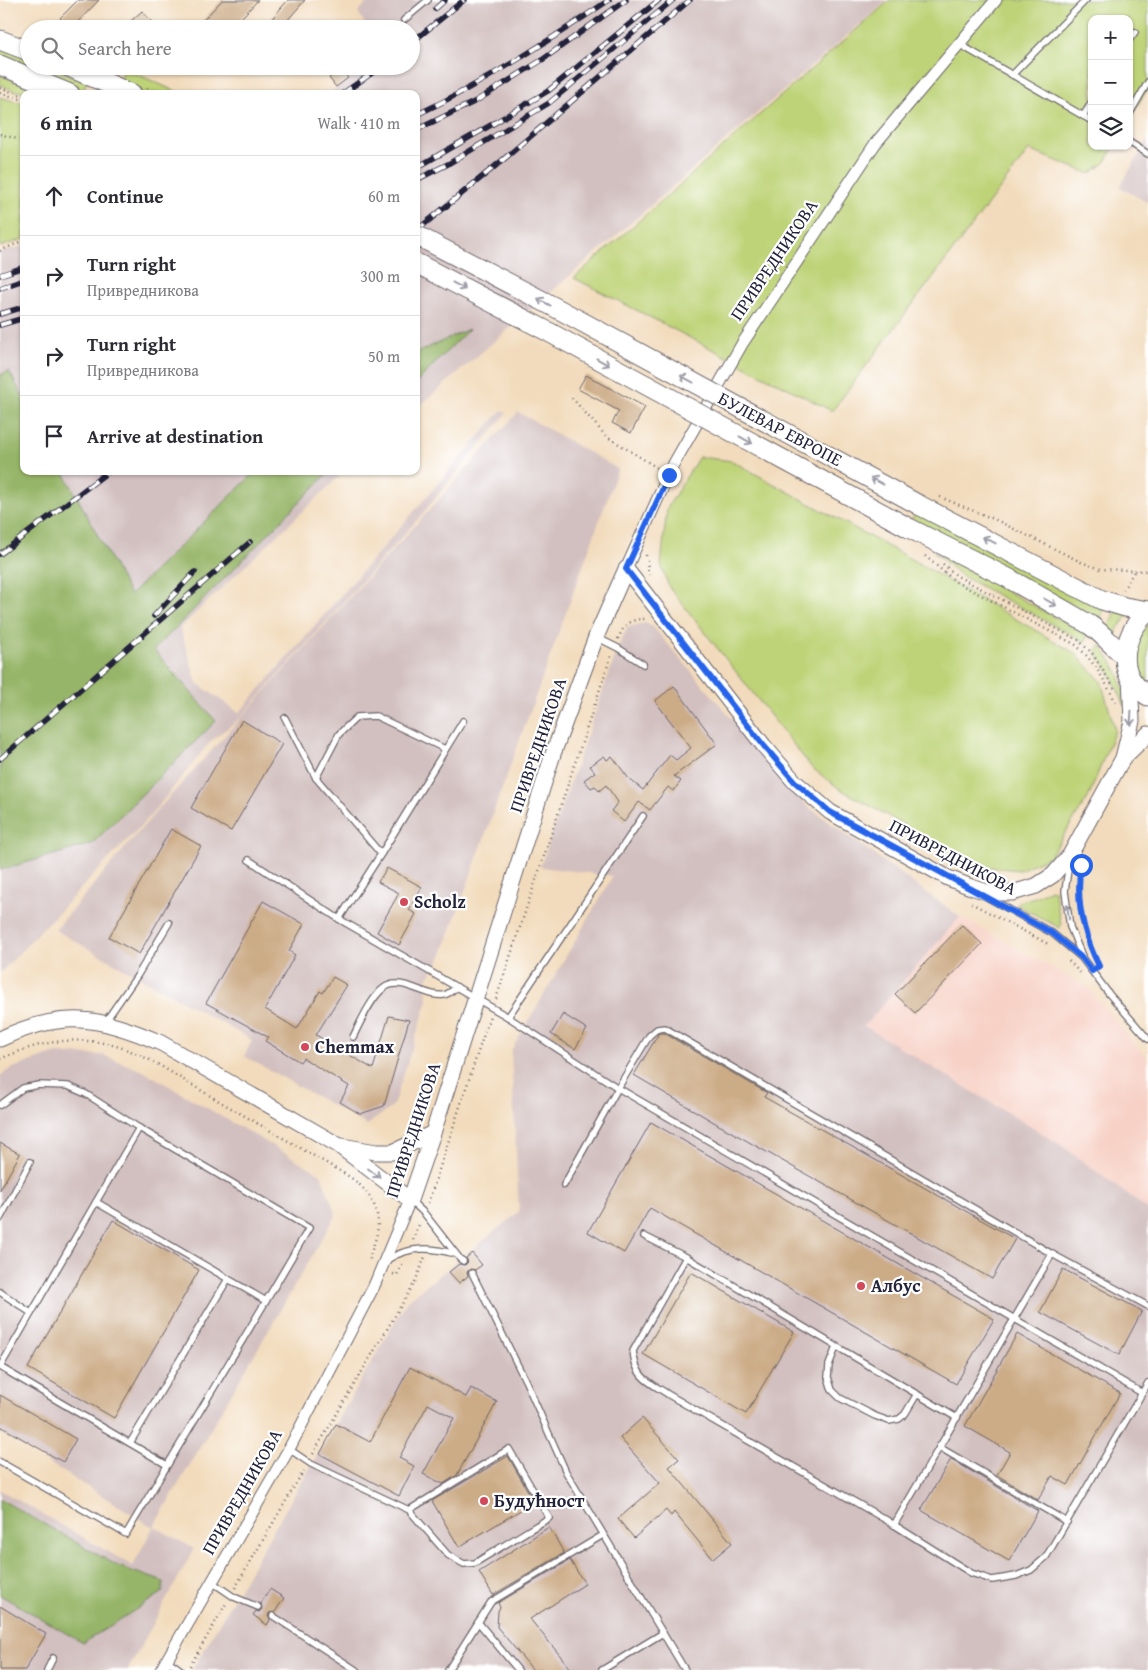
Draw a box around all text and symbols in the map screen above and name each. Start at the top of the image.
map controls [1088,15,1133,150]
button: + [1088,15,1133,60]
search box [20,20,420,75]
icon: search [38,34,66,62]
text: Search here [78,34,172,62]
button: − [1088,60,1133,105]
button: layers [1088,105,1133,150]
text: 6 min [40,107,92,138]
text: Walk · 410 m [317,111,400,135]
icon: ahead [40,182,68,210]
text: Continue [87,182,164,210]
text: 60 m [368,184,400,208]
street label: ПРИВРЕДНИКОВА [723,194,824,326]
text: Turn right [87,250,176,278]
icon: right [40,262,68,290]
text: 300 m [360,264,400,288]
text: Привредникова [87,278,199,302]
one-way arrow [452,281,467,291]
one-way arrow [537,297,552,307]
text: Turn right [87,330,176,358]
icon: right [40,342,68,370]
text: 50 m [368,344,400,368]
text: Привредникова [87,358,199,382]
one-way arrow [595,358,610,367]
one-way arrow [680,374,695,384]
street label: БУЛЕВАР ЕВРОПЕ [713,384,847,473]
icon: arrive [40,422,68,450]
text: Arrive at destination [87,422,263,450]
one-way arrow [738,435,752,445]
route end [658,464,681,487]
one-way arrow [869,476,884,486]
one-way arrow [982,535,997,544]
one-way arrow [1042,598,1057,608]
street label: ПРИВРЕДНИКОВА [502,674,573,816]
one-way arrow [1126,709,1136,725]
street label: ПРИВРЕДНИКОВА [885,812,1022,902]
route start [1070,854,1093,877]
place label: Scholz [414,888,466,915]
marker: Scholz [398,896,410,908]
one-way arrow [1062,904,1072,920]
place label: Chemmax [315,1033,395,1060]
marker: Chemmax [299,1041,311,1053]
street label: ПРИВРЕДНИКОВА [378,1059,447,1201]
one-way arrow [367,1167,380,1178]
place label: Албус [871,1272,921,1299]
marker: Албус [855,1280,867,1292]
street label: ПРИВРЕДНИКОВА [195,1424,289,1560]
place label: Будућност [494,1487,585,1514]
marker: Будућност [478,1495,490,1507]

